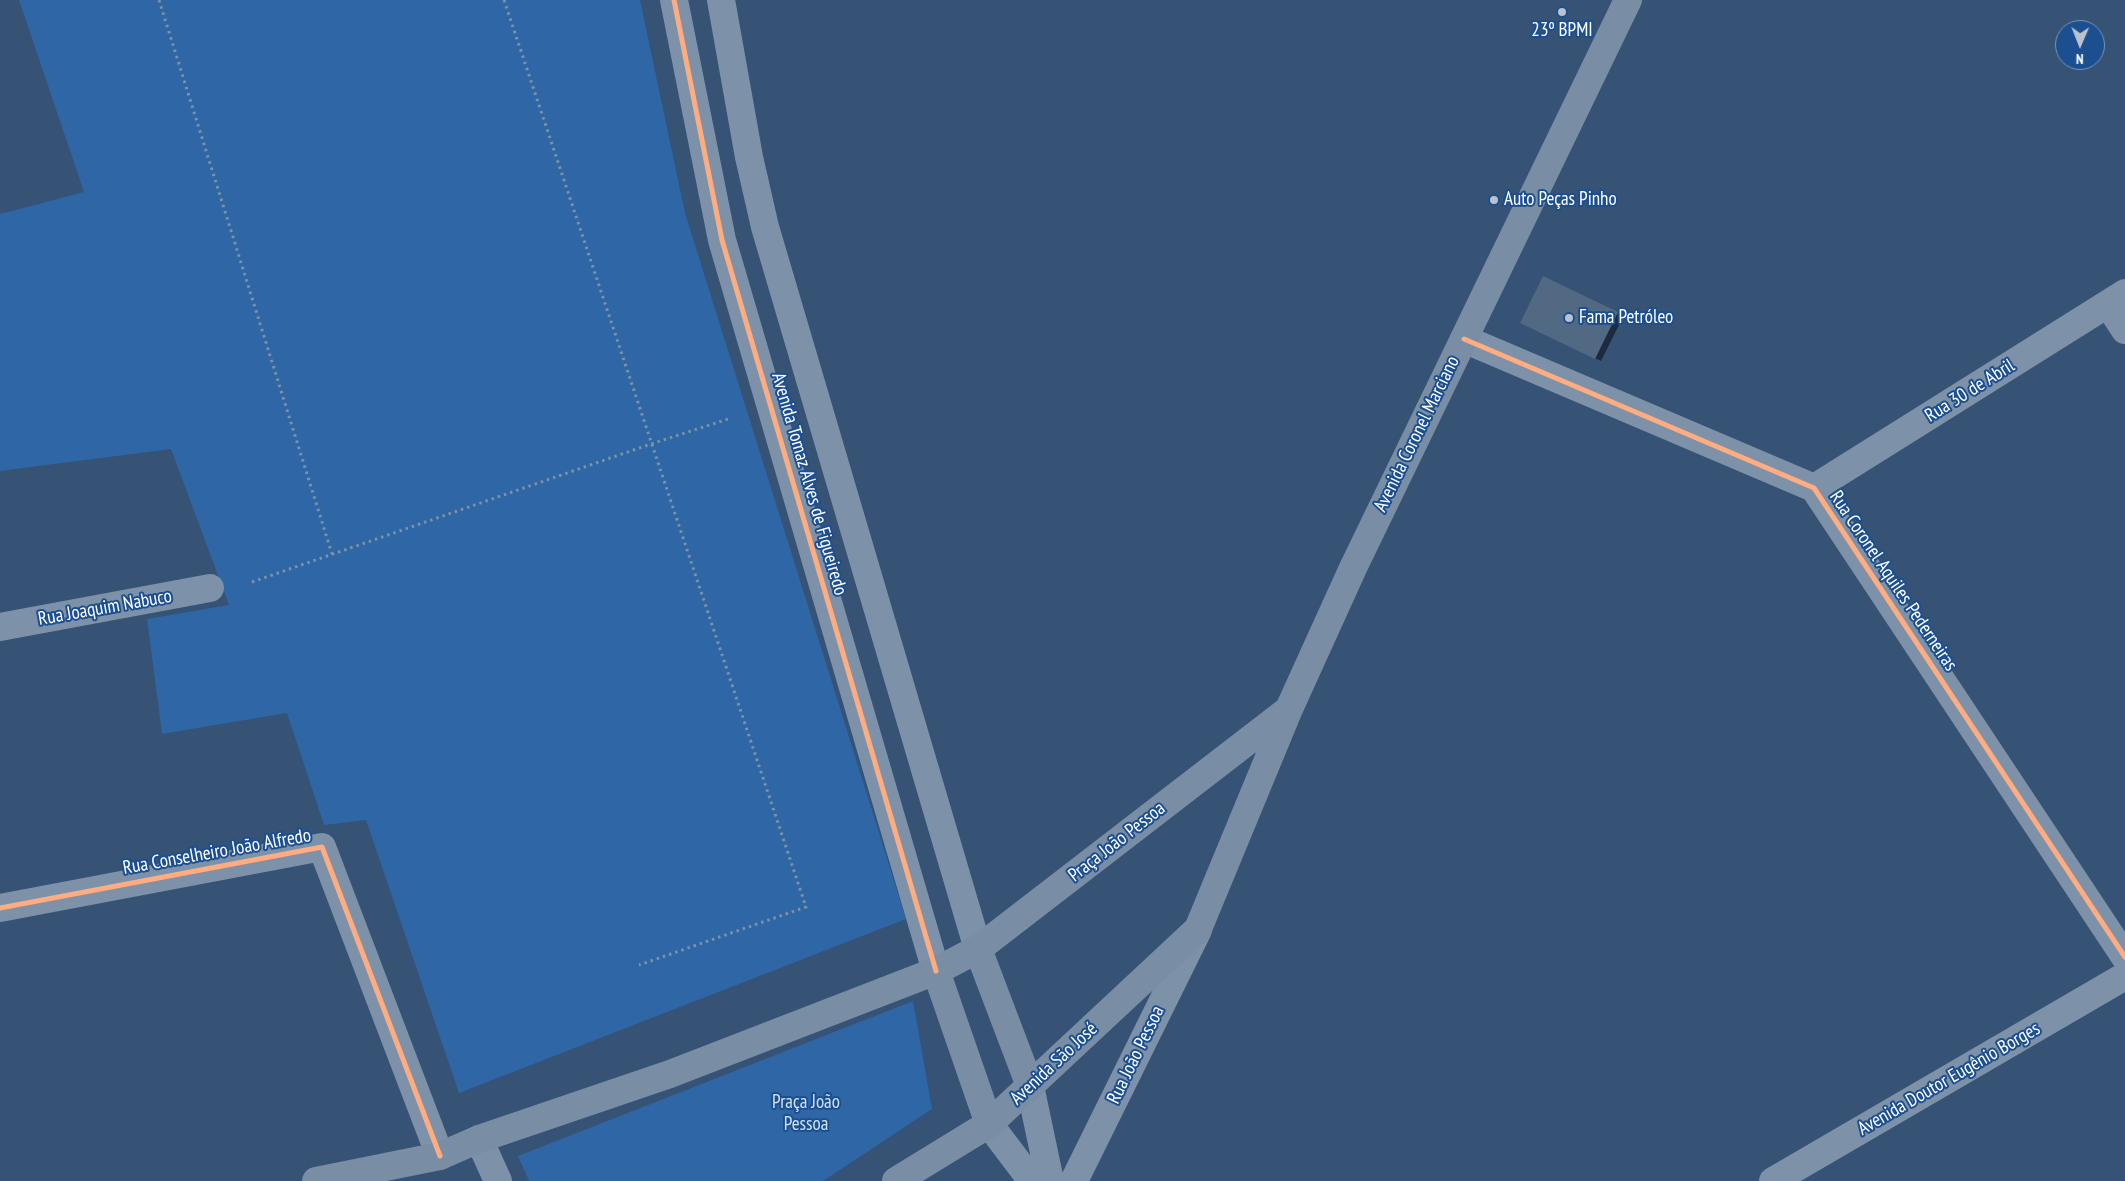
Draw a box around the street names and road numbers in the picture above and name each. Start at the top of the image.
street label: Avenida Coronel Marciano [1369,352,1465,516]
street label: Rua 30 de Abril [1921,355,2019,427]
street label: Avenida Tomaz Alves de Figueiredo [766,370,852,598]
street label: Rua Coronel Aquiles Pederneiras [1824,487,1962,675]
street label: Rua Joaquim Nabuco [36,585,174,631]
street label: Praça João Pessoa [1064,797,1170,887]
street label: Rua Conselheiro João Alfredo [121,824,313,880]
street label: Rua João Pessoa [1102,1002,1170,1108]
street label: Avenida Doutor Eugênio Borges [1854,1017,2044,1141]
street label: Avenida São José [1006,1018,1102,1110]

